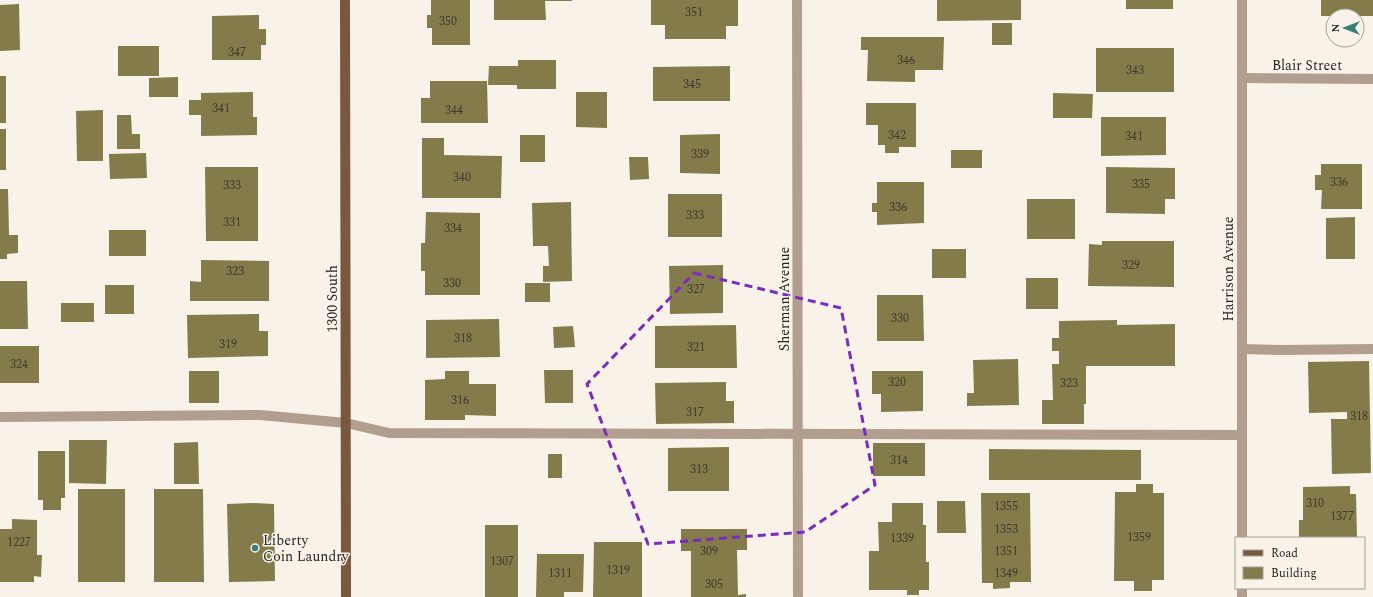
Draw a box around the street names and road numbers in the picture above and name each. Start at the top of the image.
street label: Blair Street [1272,55,1342,76]
street label: Harrison Avenue [1218,216,1239,322]
street label: Sherman Avenue [774,246,795,351]
street label: 1300 South [322,265,343,333]

